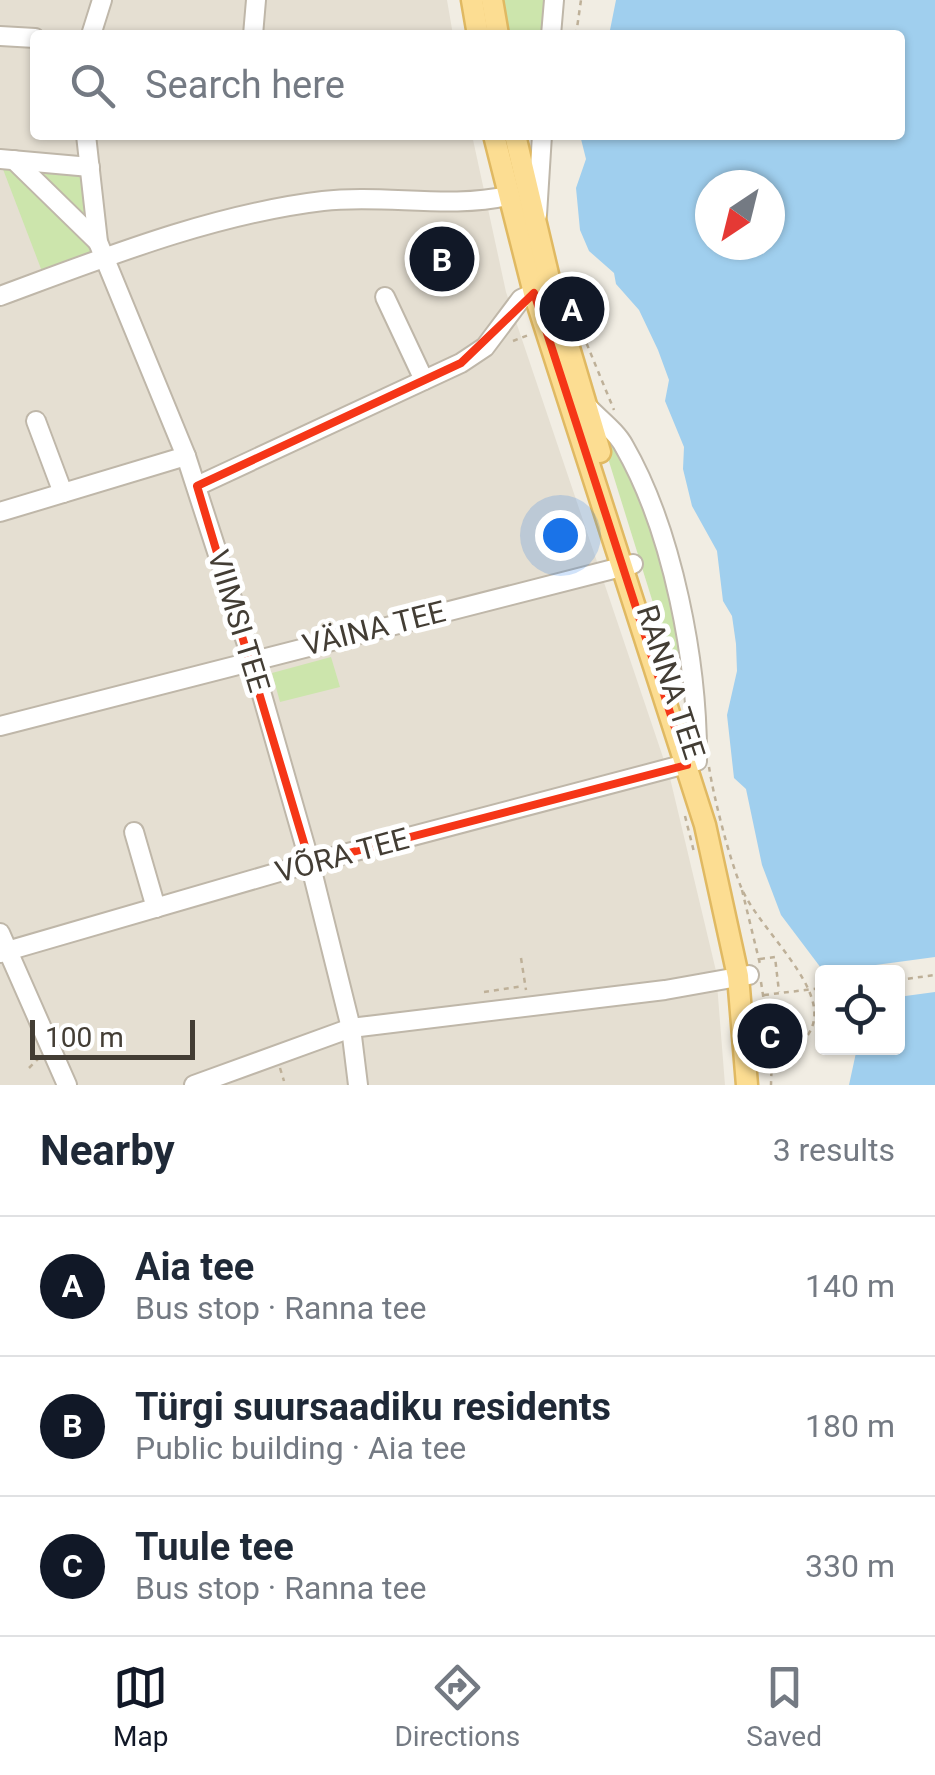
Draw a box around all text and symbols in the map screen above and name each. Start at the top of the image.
search box [30,30,905,140]
icon: search [65,58,120,113]
text: Search here [145,63,345,107]
north arrow [695,170,785,260]
pin: B [410,222,474,296]
pin: A [540,272,604,346]
your location [535,510,586,561]
street label: VIIMSI TEE [201,546,277,696]
street label: VÄINA TEE [299,593,449,663]
street label: RANNA TEE [630,601,712,763]
street label: VÕRA TEE [272,820,412,890]
map controls [815,965,905,1055]
button: locate [815,965,905,1055]
pin: C [738,998,802,1074]
scale bar [30,1015,195,1060]
text: 100 m [45,1021,124,1054]
text: Nearby [40,1126,175,1175]
text: 3 results [773,1131,895,1169]
text: Aia tee [135,1245,254,1289]
text: A [62,1267,83,1305]
text: 140 m [805,1267,895,1305]
text: Bus stop · Ranna tee [135,1289,426,1327]
text: Türgi suursaadiku residents [135,1385,611,1429]
text: B [62,1407,83,1445]
text: 180 m [805,1407,895,1445]
text: Public building · Aia tee [135,1429,466,1467]
text: Tuule tee [135,1525,294,1569]
text: C [62,1547,83,1585]
text: 330 m [805,1547,895,1585]
text: Bus stop · Ranna tee [135,1569,426,1607]
tab: Map [113,1660,168,1753]
tab: Directions [394,1660,520,1753]
tab: Saved [746,1660,822,1753]

